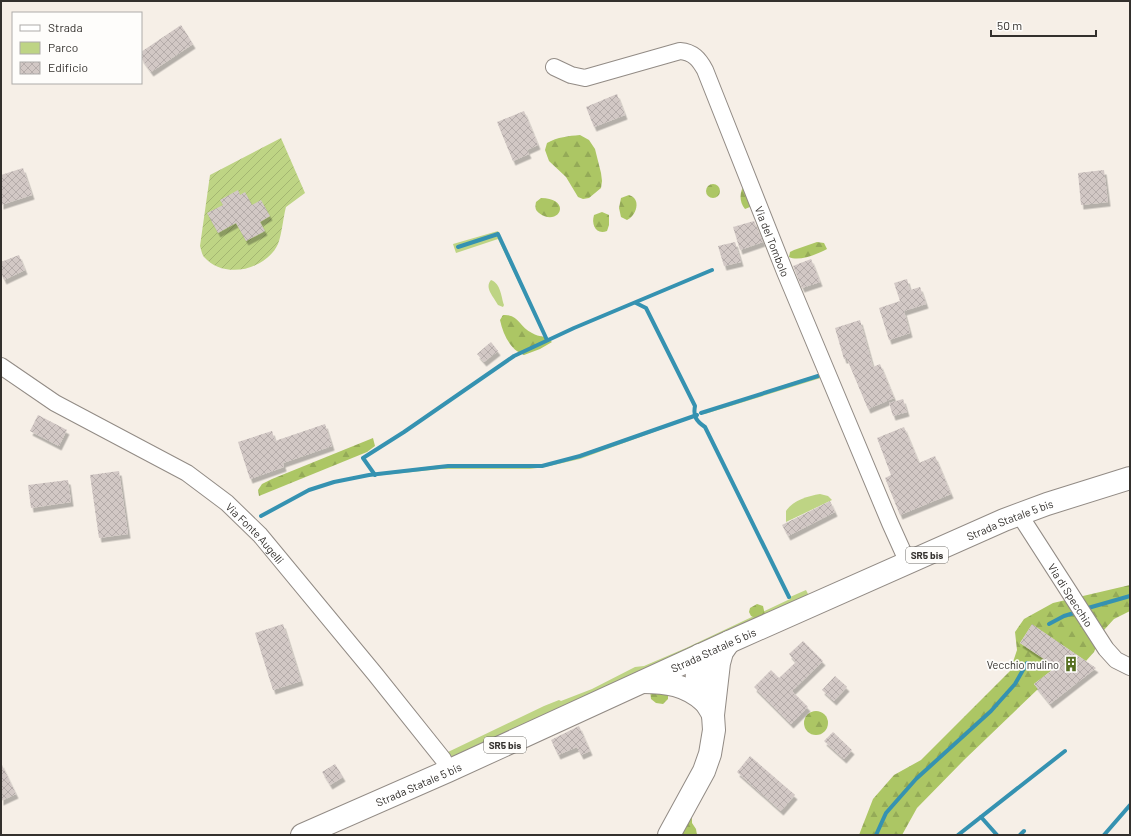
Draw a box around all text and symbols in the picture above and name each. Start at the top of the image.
legend [12,12,142,84]
scale bar [991,12,1096,38]
text: 50 m [997,18,1022,32]
text: Strada [48,20,83,34]
text: Parco [48,40,78,54]
text: Edificio [48,60,88,74]
street label: Via del Tombolo [753,204,793,278]
street label: Strada Statale 5 bis [964,496,1054,542]
street label: Via Fonte Augelli [224,499,287,566]
road number: SR5 bis [906,547,948,563]
street label: Via di Specchio [1046,561,1096,629]
street label: Strada Statale 5 bis [668,625,758,674]
building icon: Vecchio mulino [1062,655,1080,673]
place label: Vecchio mulino [987,658,1059,671]
road number: SR5 bis [484,737,526,753]
street label: Strada Statale 5 bis [373,759,463,808]

